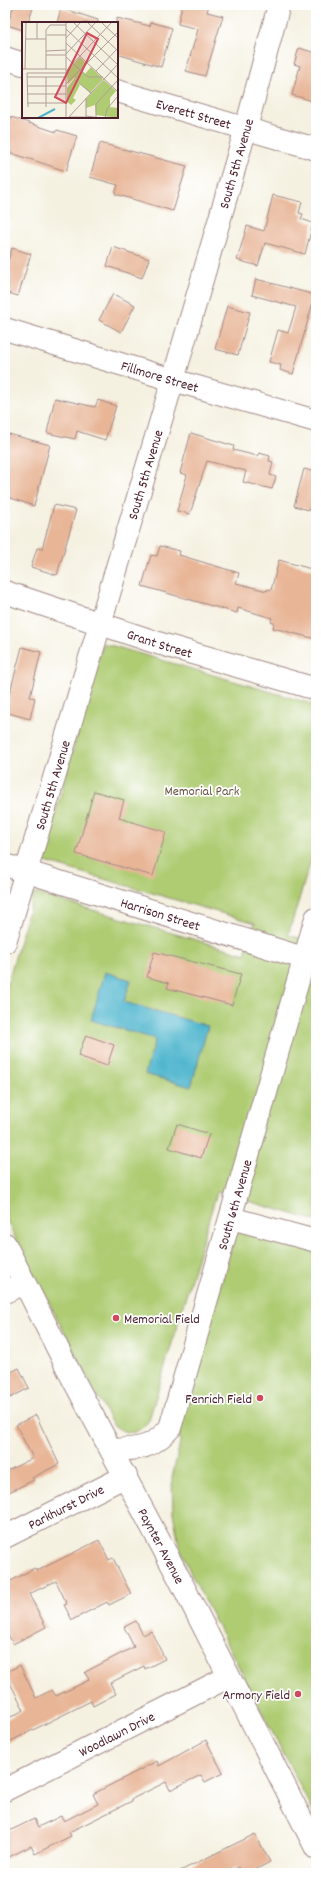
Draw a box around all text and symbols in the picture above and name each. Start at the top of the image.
inset map [22,22,118,118]
street label: Everett Street [153,95,233,136]
street label: South 5th Avenue [215,117,260,211]
street label: Fillmore Street [118,357,201,399]
street label: South 5th Avenue [124,428,170,522]
street label: Grant Street [124,625,194,665]
street label: South 5th Avenue [31,738,77,833]
park label: Memorial Park [165,782,240,802]
street label: Harrison Street [118,894,202,937]
street label: South 6th Avenue [213,1157,258,1253]
place label: Memorial Field [124,1310,200,1330]
marker: Memorial Field [111,1313,121,1323]
place label: Fenrich Field [185,1390,252,1410]
marker: Fenrich Field [255,1393,265,1403]
street label: Parkhurst Drive [25,1481,108,1536]
street label: Paynter Avenue [132,1505,188,1588]
place label: Armory Field [222,1686,290,1706]
marker: Armory Field [293,1689,303,1699]
street label: Woodlawn Drive [76,1708,159,1763]

